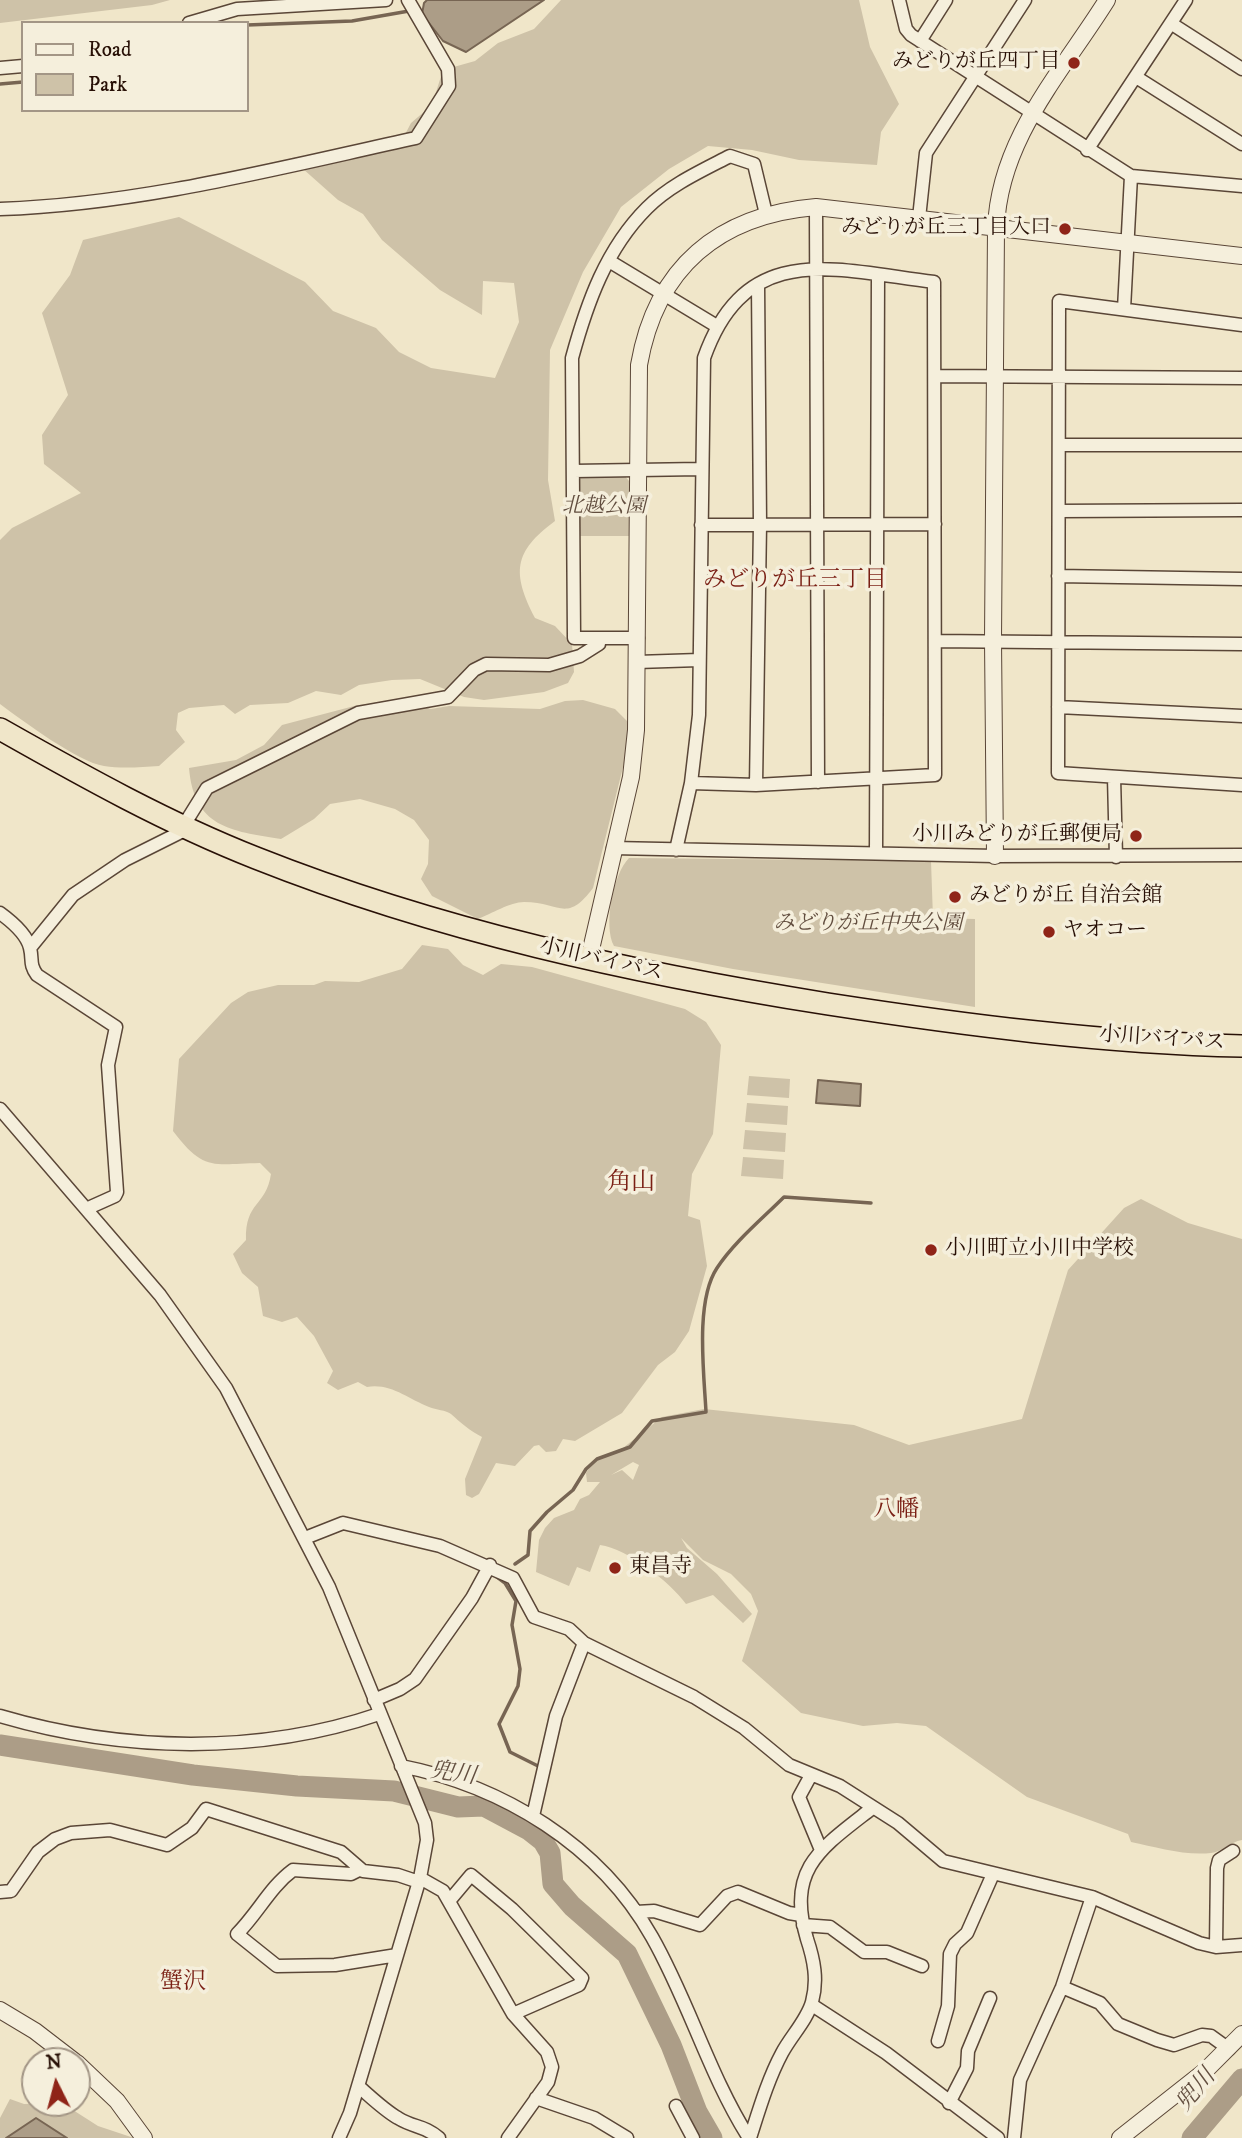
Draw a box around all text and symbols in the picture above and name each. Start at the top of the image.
legend [21,21,248,112]
text: Road [88,37,132,63]
place label: みどりが丘四丁目 [892,50,1060,76]
marker: みどりが丘四丁目 [1066,55,1082,71]
text: Park [88,72,127,98]
place label: みどりが丘三丁目入口 [841,216,1051,242]
marker: みどりが丘三丁目入口 [1057,221,1073,237]
park label: 北越公園 [562,495,646,521]
district label: みどりが丘三丁目 [703,567,887,595]
place label: 小川みどりが丘郵便局 [912,823,1122,849]
marker: 小川みどりが丘郵便局 [1128,828,1144,844]
place label: みどりが丘 自治会館 [969,884,1163,910]
marker: みどりが丘 自治会館 [947,889,963,905]
park label: みどりが丘中央公園 [774,912,962,938]
place label: ヤオコー [1063,919,1147,945]
marker: ヤオコー [1041,924,1057,940]
street label: 小川バイパス [537,935,665,987]
street label: 小川バイパス [1098,1023,1226,1057]
district label: 角山 [607,1170,655,1198]
place label: 小川町立小川中学校 [945,1237,1134,1263]
marker: 小川町立小川中学校 [923,1242,939,1258]
district label: 八幡 [873,1497,919,1525]
place label: 東昌寺 [629,1555,692,1581]
marker: 東昌寺 [607,1560,623,1576]
water label: 兜川 [428,1758,478,1792]
district label: 蟹沢 [160,1969,206,1997]
north arrow [21,2047,91,2117]
text: N [45,2050,63,2075]
water label: 兜川 [1172,2065,1222,2117]

